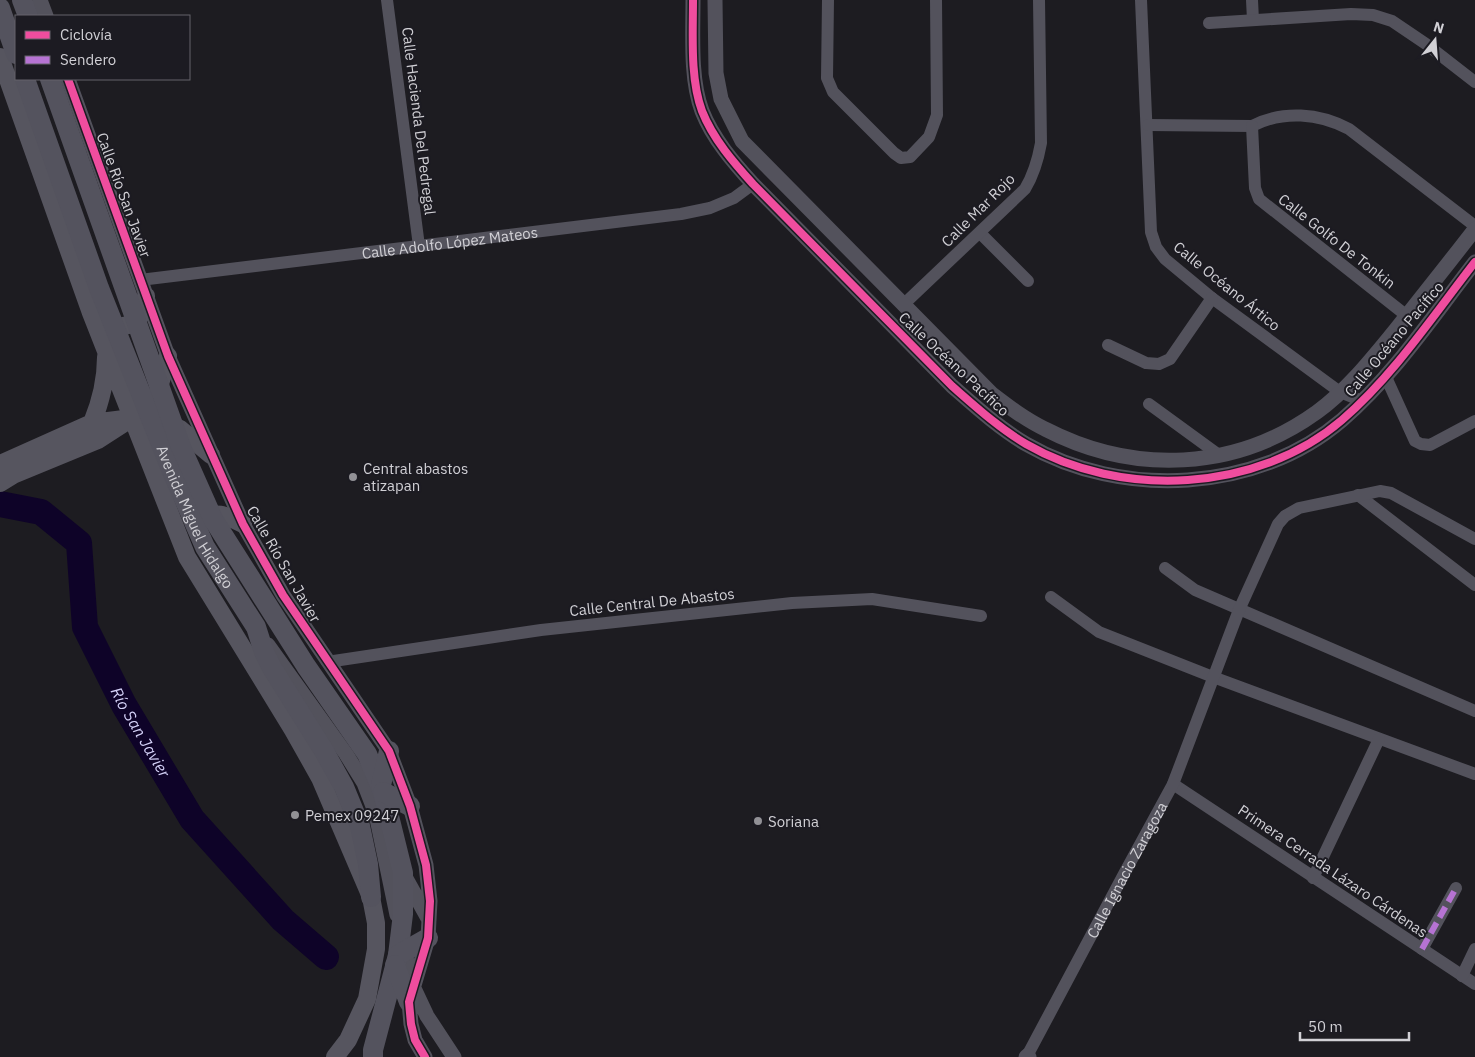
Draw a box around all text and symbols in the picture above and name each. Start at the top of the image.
legend [15,15,190,80]
north arrow [1410,15,1460,65]
text: N [1431,17,1446,38]
text: Ciclovía [60,25,112,44]
street label: Calle Hacienda Del Pedregal [398,26,440,216]
text: Sendero [60,50,116,69]
street label: Calle Río San Javier [93,130,156,261]
street label: Calle Mar Rojo [937,169,1019,251]
street label: Calle Golfo De Tonkin [1275,189,1399,293]
street label: Calle Adolfo López Mateos [361,222,539,262]
street label: Calle Océano Ártico [1170,237,1284,335]
street label: Calle Océano Pacífico [1340,278,1448,400]
street label: Calle Océano Pacífico [895,308,1013,420]
street label: Avenida Miguel Hidalgo [153,442,238,592]
place label: Central abastos atizapan [363,459,468,495]
marker: Central abastos atizapan [347,471,359,483]
street label: Calle Río San Javier [243,502,325,626]
street label: Calle Central De Abastos [569,584,735,620]
water label: Río San Javier [107,684,175,782]
street label: Calle Ignacio Zaragoza [1082,798,1171,941]
street label: Primera Cerrada Lázaro Cárdenas [1235,800,1431,942]
place label: Pemex 09247 [305,806,399,825]
marker: Pemex 09247 [289,809,301,821]
place label: Soriana [768,812,819,831]
marker: Soriana [752,815,764,827]
scale bar [1300,1010,1409,1042]
text: 50 m [1308,1017,1343,1036]

